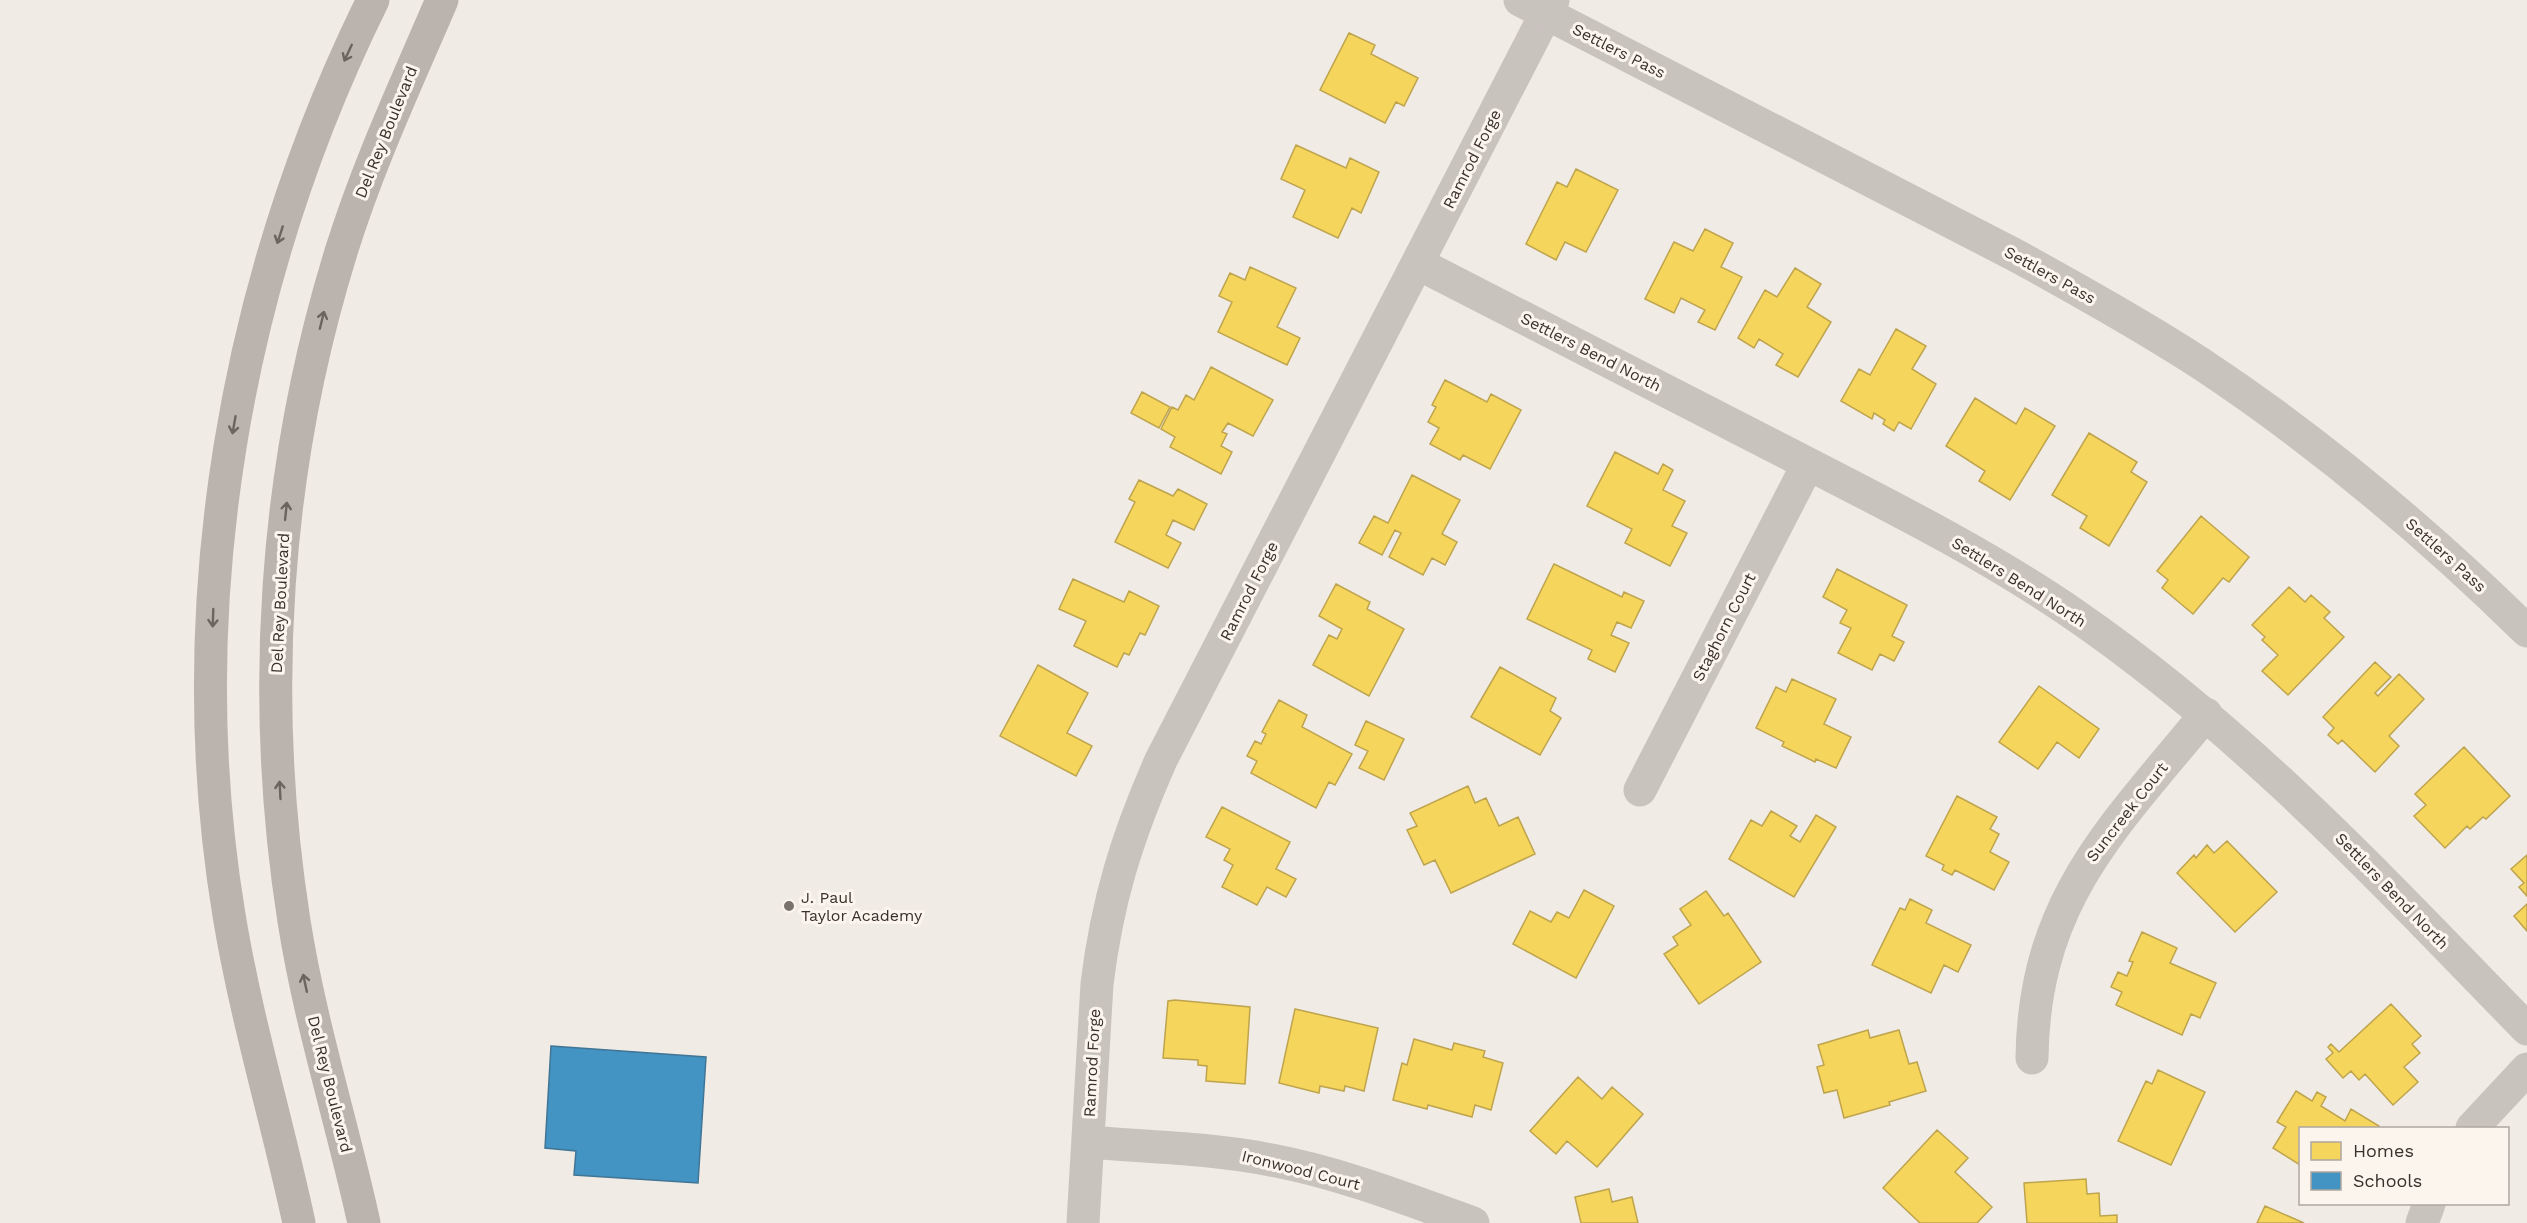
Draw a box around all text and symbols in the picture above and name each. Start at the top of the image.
street label: Settlers Pass [1569,19,1669,83]
one-way arrow [342,43,354,61]
street label: Del Rey Boulevard [351,63,421,201]
street label: Ramrod Forge [1439,106,1505,212]
one-way arrow [274,225,285,244]
street label: Settlers Pass [2001,242,2099,308]
street label: Settlers Bend North [1518,308,1664,396]
one-way arrow [317,310,328,329]
one-way arrow [228,414,239,434]
one-way arrow [281,502,292,521]
street label: Settlers Pass [2402,514,2490,596]
street label: Del Rey Boulevard [267,532,293,674]
street label: Settlers Bend North [1948,533,2090,631]
street label: Ramrod Forge [1216,538,1282,644]
street label: Staghorn Court [1688,569,1760,684]
one-way arrow [208,608,219,628]
street label: Suncreek Court [2082,758,2172,866]
one-way arrow [274,780,285,800]
street label: Settlers Bend North [2331,829,2453,953]
place label: J. Paul Taylor Academy [801,888,923,925]
marker: J. Paul Taylor Academy [782,899,796,913]
one-way arrow [299,973,311,992]
street label: Ramrod Forge [1080,1008,1104,1118]
street label: Del Rey Boulevard [304,1014,356,1154]
legend [2299,1127,2509,1205]
text: Homes [2353,1140,2414,1161]
street label: Ironwood Court [1240,1146,1362,1194]
text: Schools [2353,1170,2422,1191]

